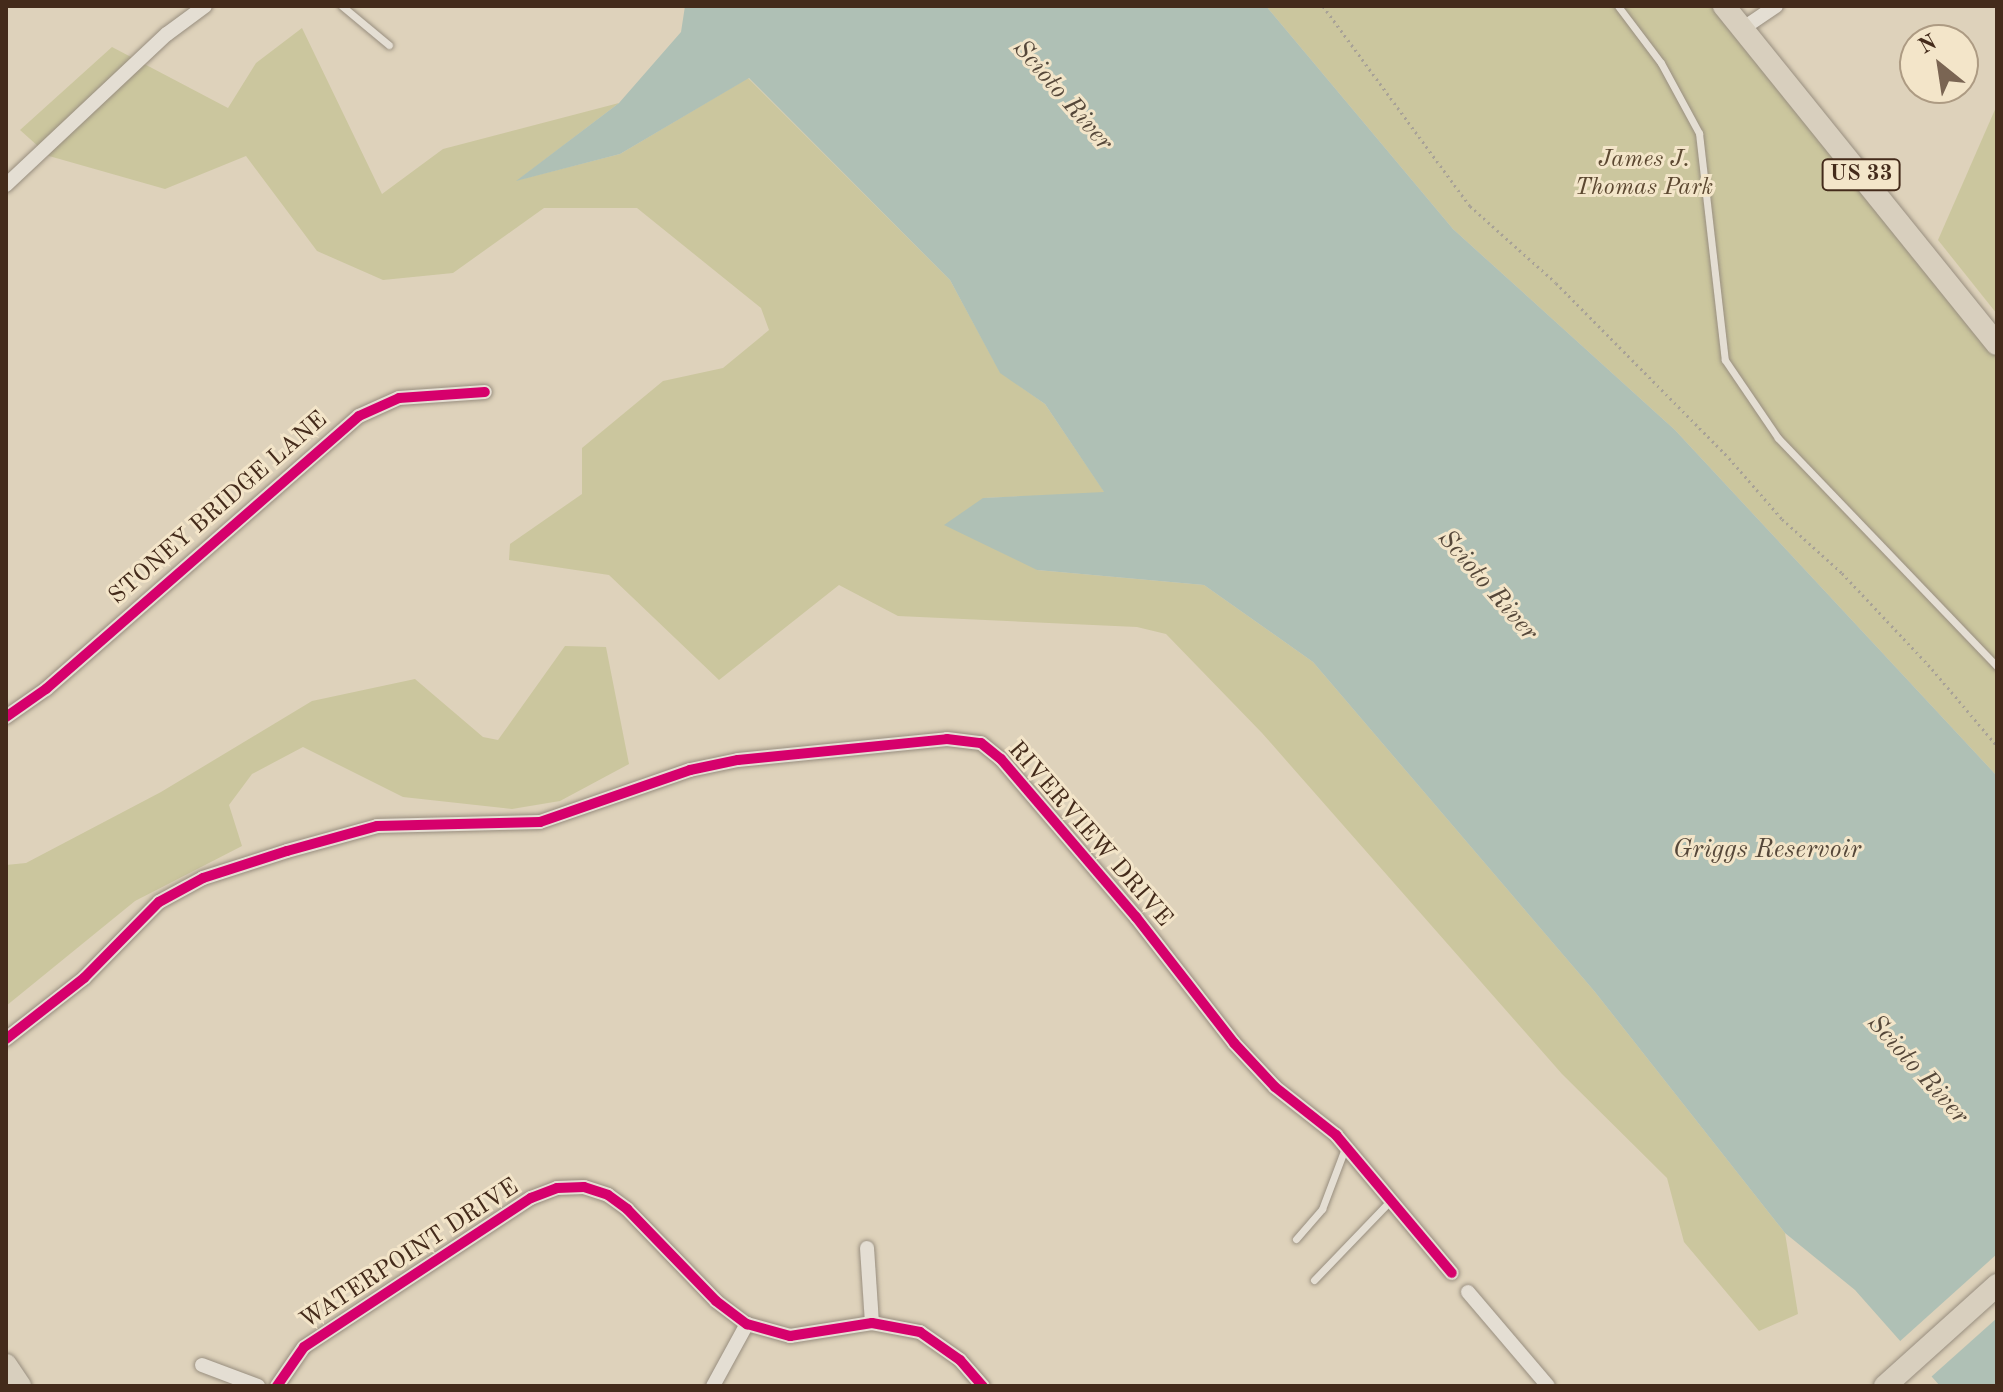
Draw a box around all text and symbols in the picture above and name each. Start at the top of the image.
north arrow [1899,24,1979,104]
text: N [1915,31,1941,59]
water label: Scioto River [1005,34,1119,158]
park label: James J. Thomas Park [1575,147,1713,203]
road number: US 33 [1821,157,1901,193]
street label: STONEY BRIDGE LANE [104,406,334,612]
water label: Scioto River [1430,524,1544,648]
street label: RIVERVIEW DRIVE [1001,736,1177,934]
water label: Griggs Reservoir [1673,835,1861,867]
water label: Scioto River [1860,1009,1974,1131]
street label: WATERPOINT DRIVE [295,1174,525,1336]

